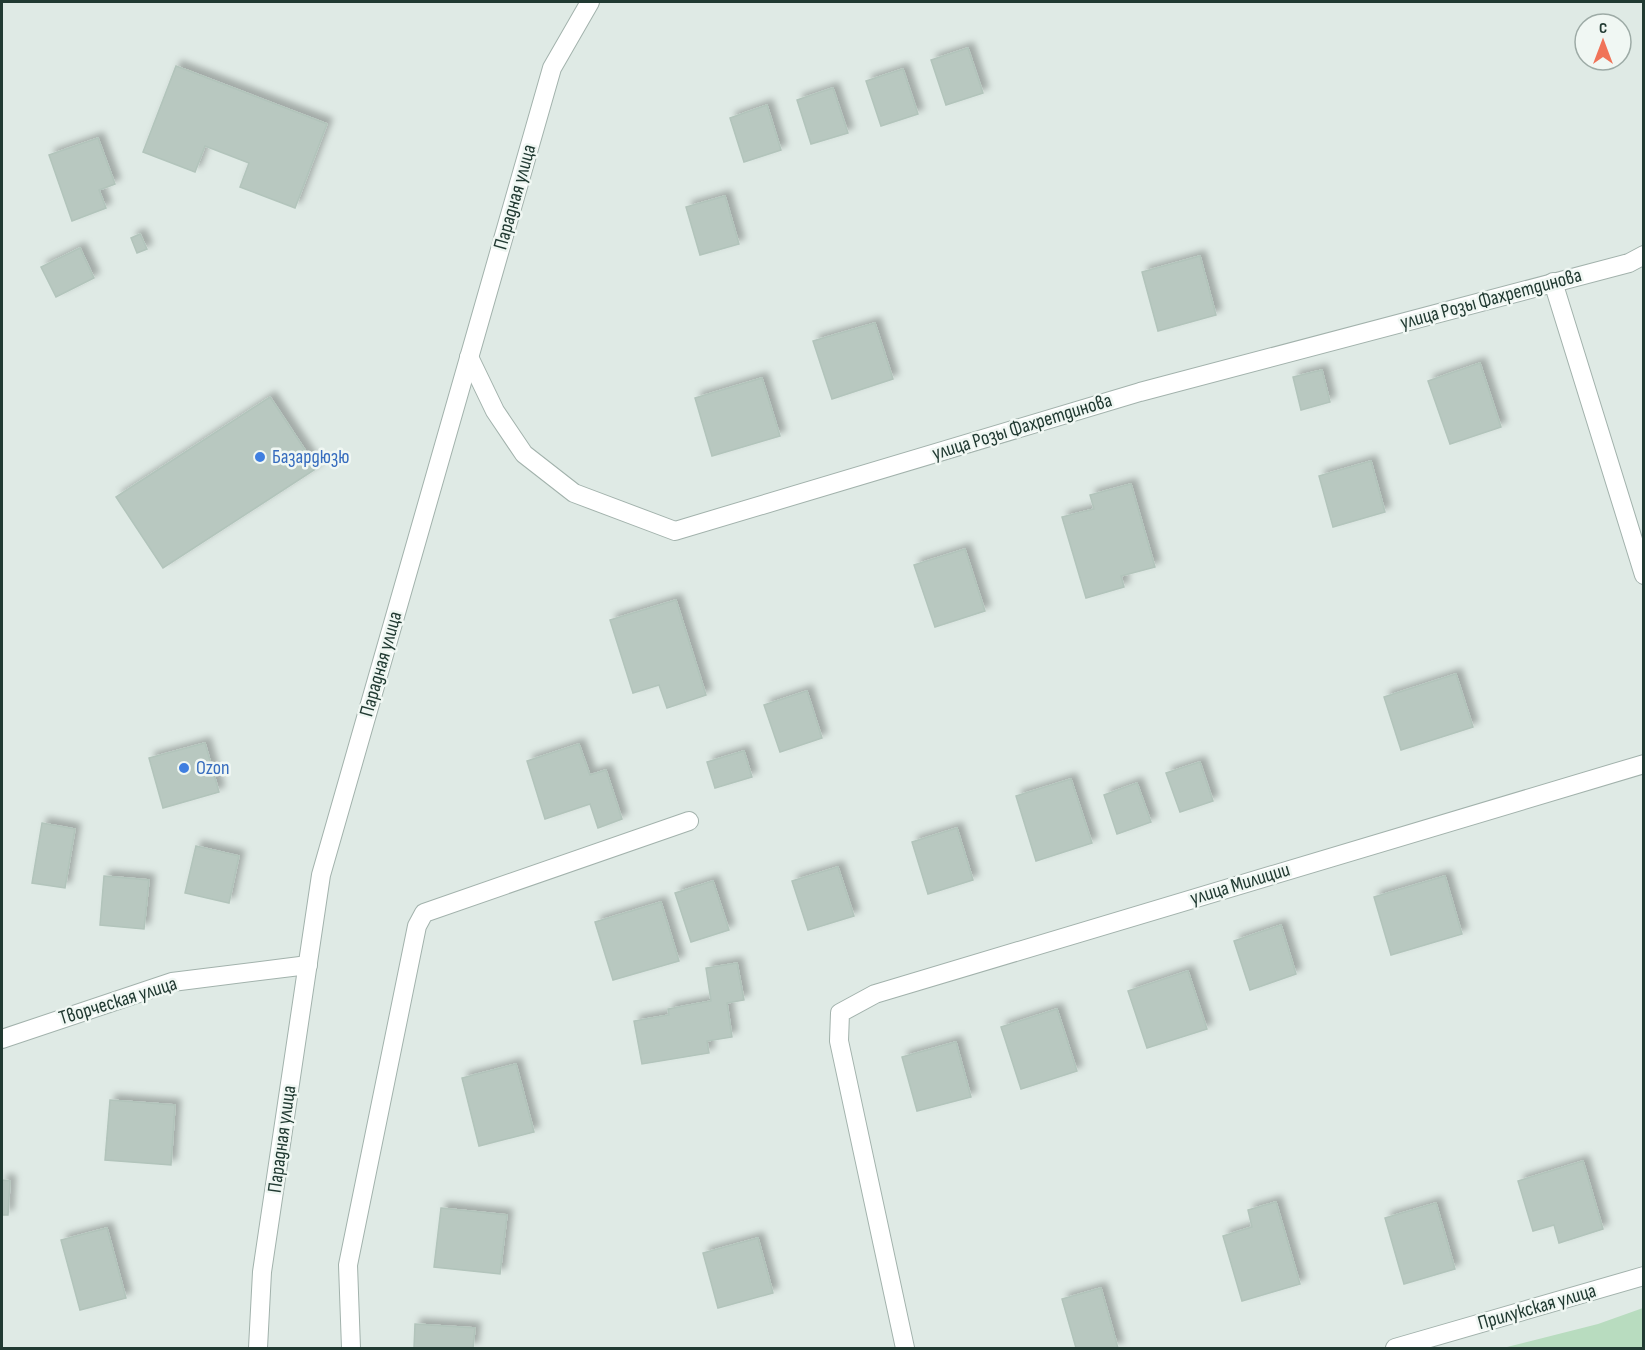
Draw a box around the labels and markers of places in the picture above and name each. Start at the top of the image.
place label: Базардюзю [272,445,349,469]
marker: Базардюзю [253,450,267,464]
place label: Ozon [196,756,230,780]
marker: Ozon [177,761,191,775]

